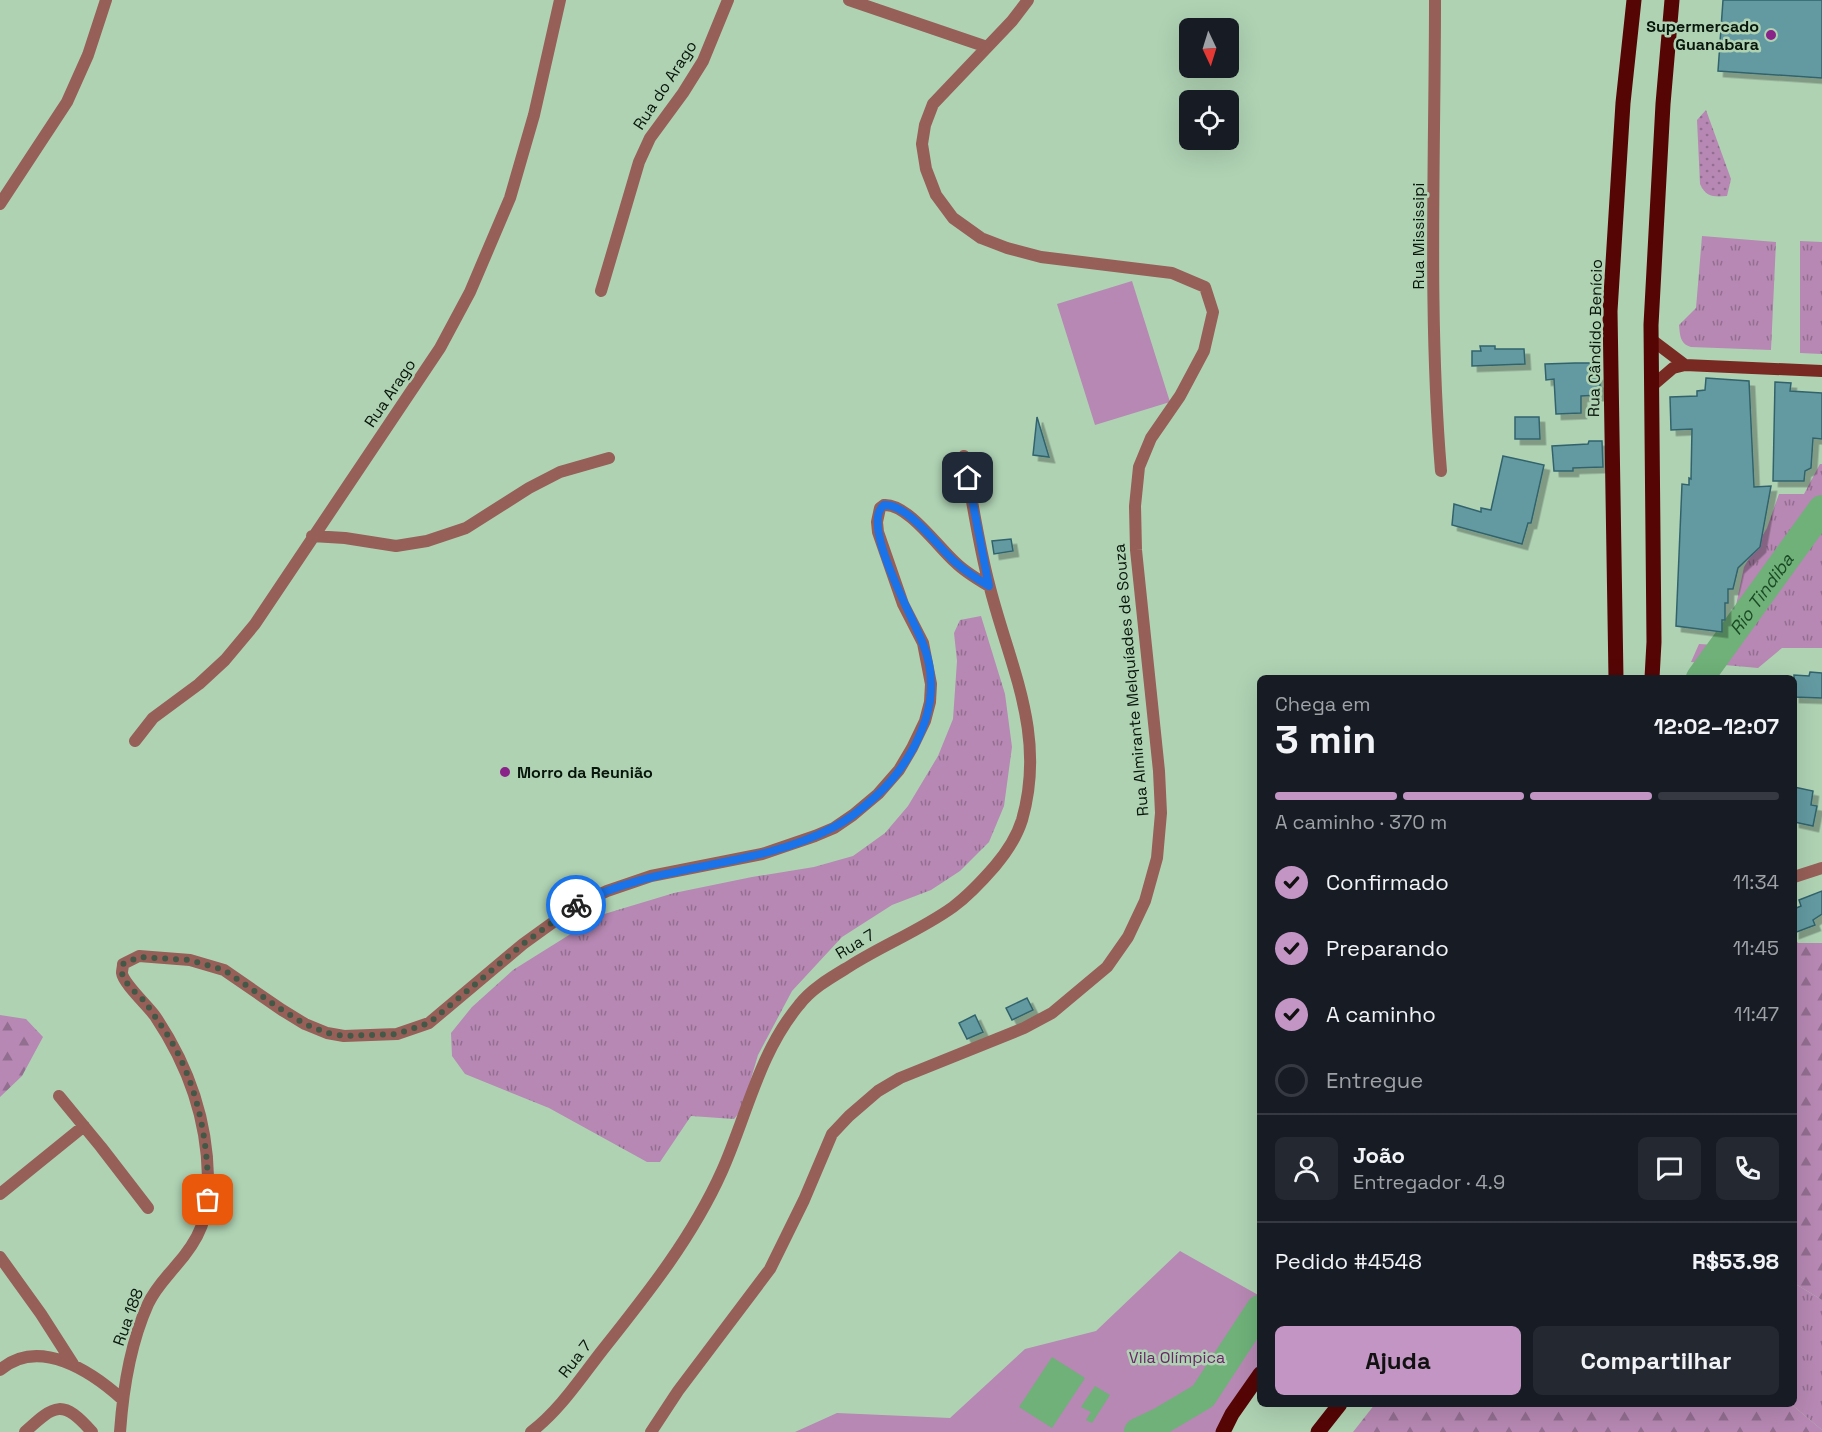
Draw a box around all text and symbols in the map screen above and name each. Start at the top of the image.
place label: Supermercado Guanabara [1646,16,1759,55]
north arrow [1179,18,1239,78]
map controls [1179,18,1239,150]
marker: Supermercado Guanabara [1764,28,1778,42]
street label: Rua do Arago [628,36,702,134]
button: locate [1179,90,1239,150]
street label: Rua Mississipi [1408,183,1429,289]
street label: Rua Cândido Benício [1583,259,1607,417]
street label: Rua Arago [359,355,421,431]
pin [942,452,993,503]
icon: home [951,461,984,494]
street label: Rua Almirante Melquíades de Souza [1109,543,1153,817]
water label: Rio Tindiba [1724,548,1798,639]
text: Chega em [1275,691,1370,717]
text: 12:02–12:07 [1654,712,1779,740]
text: 3 min [1275,715,1376,764]
place label: Morro da Reunião [517,762,653,783]
marker: Morro da Reunião [498,765,512,779]
text: A caminho · 370 m [1275,809,1447,835]
icon: check [1275,866,1308,899]
text: Confirmado [1326,868,1449,896]
text: 11:34 [1733,869,1779,895]
courier [546,875,606,935]
icon: bike [560,889,593,922]
street label: Rua 7 [831,924,879,964]
icon: check [1275,932,1308,965]
text: Preparando [1326,934,1449,962]
text: 11:45 [1733,935,1779,961]
icon: check [1275,998,1308,1031]
text: A caminho [1326,1000,1436,1028]
text: 11:47 [1734,1001,1779,1027]
text: Entregue [1326,1066,1423,1094]
button: person [1275,1137,1338,1200]
button: chat [1638,1137,1701,1200]
button: phone [1716,1137,1779,1200]
text: João [1353,1141,1405,1169]
text: Entregador · 4.9 [1353,1169,1505,1195]
pin [182,1174,233,1225]
icon: bag [191,1183,224,1216]
text: Pedido #4548 [1275,1247,1422,1275]
text: R$53.98 [1692,1247,1779,1275]
street label: Rua 188 [108,1285,148,1349]
button: Ajuda [1275,1326,1521,1395]
button: Compartilhar [1533,1326,1779,1395]
street label: Rua 7 [554,1336,596,1382]
park label: Vila Olímpica [1129,1347,1225,1368]

